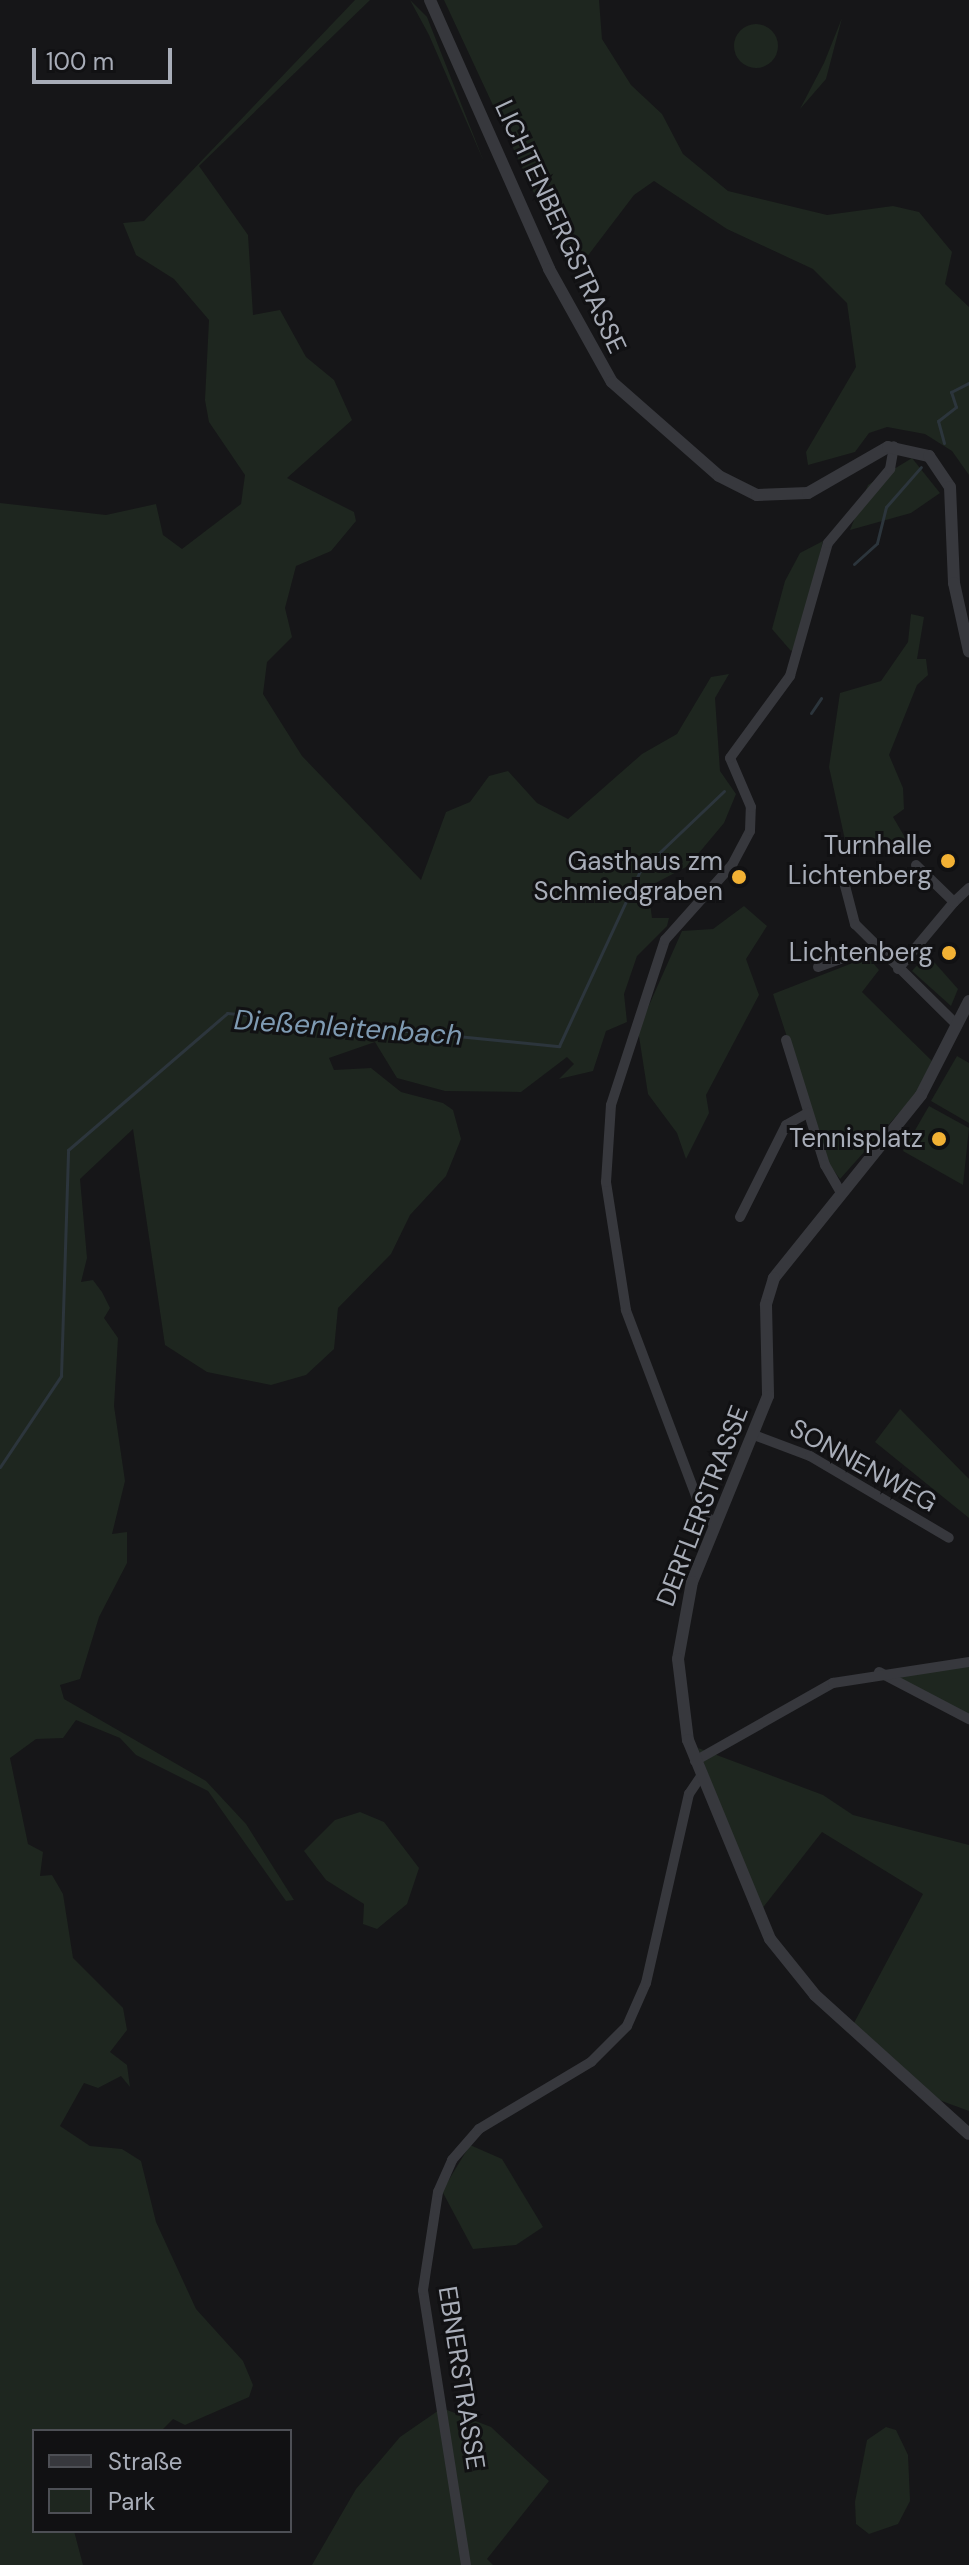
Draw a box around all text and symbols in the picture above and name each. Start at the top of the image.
scale bar [36,32,176,82]
text: 100 m [46,46,114,77]
street label: LICHTENBERGSTRASSE [488,95,632,359]
place label: Turnhalle Lichtenberg [788,830,932,892]
place label: Gasthaus zm Schmiedgraben [533,846,723,908]
marker: Turnhalle Lichtenberg [939,852,957,870]
marker: Gasthaus zm Schmiedgraben [730,868,748,886]
place label: Lichtenberg [789,937,933,969]
marker: Lichtenberg [940,944,958,962]
water label: Dießenleitenbach [233,1003,463,1053]
place label: Tennisplatz [789,1123,923,1155]
marker: Tennisplatz [930,1130,948,1148]
street label: DERFLERSTRASSE [650,1401,756,1611]
street label: SONNENWEG [784,1413,942,1519]
street label: EBNERSTRASSE [431,2284,491,2472]
legend [32,2429,292,2533]
text: Straße [108,2446,182,2477]
text: Park [108,2486,155,2517]

